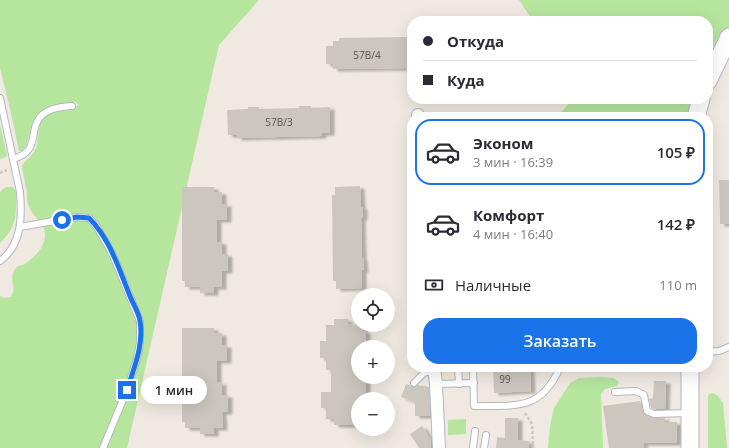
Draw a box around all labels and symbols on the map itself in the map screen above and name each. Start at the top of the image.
house number: 57В/4 [353,48,381,62]
house number: 57В/3 [265,115,293,129]
route start [53,211,71,229]
house number: 99 [499,372,511,386]
callout: 1 мин [141,376,207,404]
route end [118,381,136,399]

